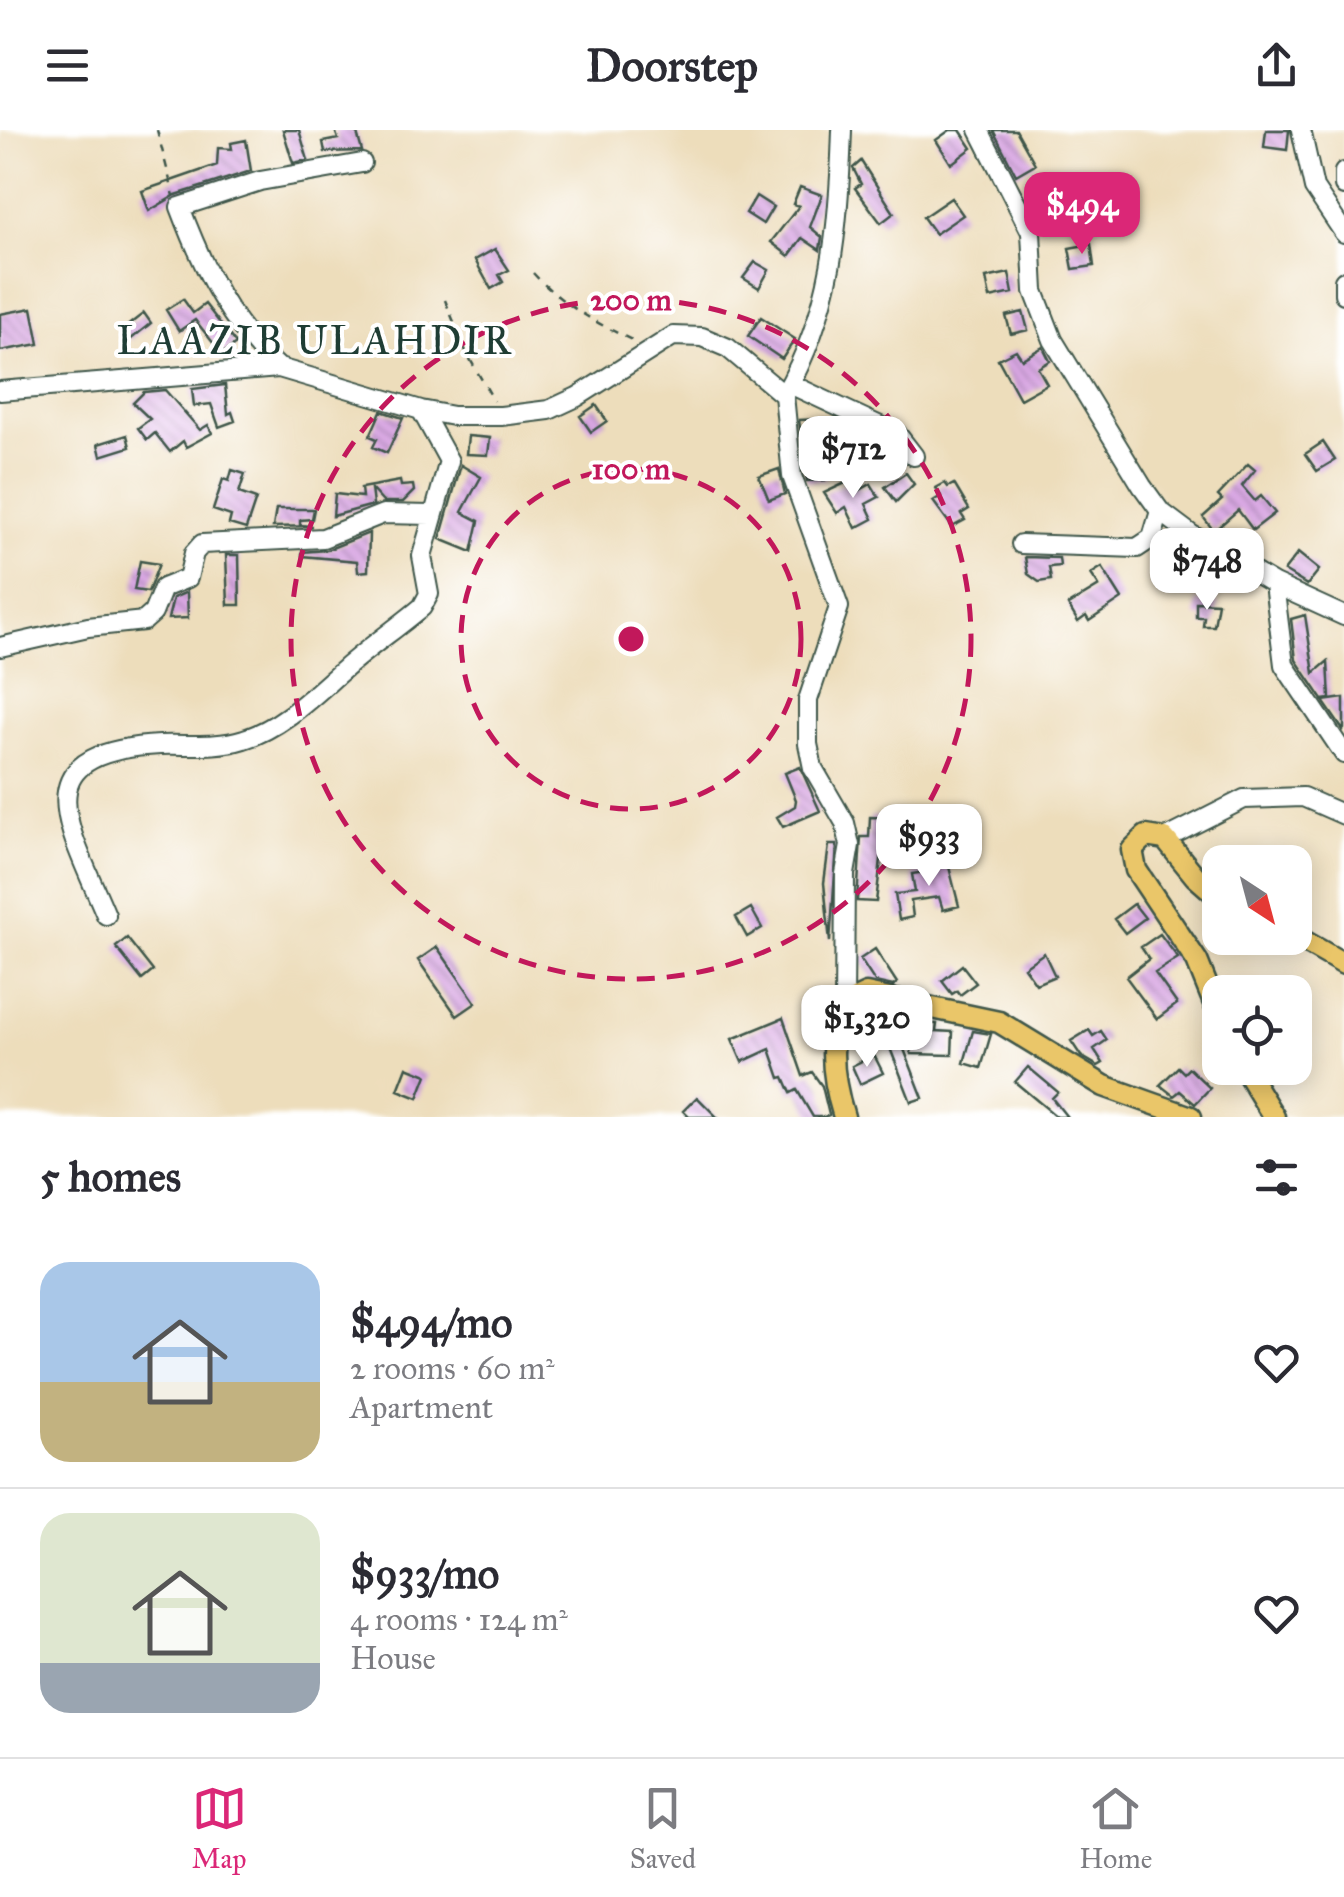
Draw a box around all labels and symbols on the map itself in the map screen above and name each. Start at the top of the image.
pin: $494 [1023,172,1141,257]
text: 200 m [590,282,672,318]
district label: LAAZIB ULAHDIR [117,316,513,365]
pin: $712 [794,416,912,501]
text: 100 m [592,451,671,487]
pin: $748 [1148,528,1266,613]
centre of rings [613,621,649,657]
pin: $933 [870,804,988,889]
north arrow [1202,845,1312,955]
pin: $1,320 [786,985,948,1070]

